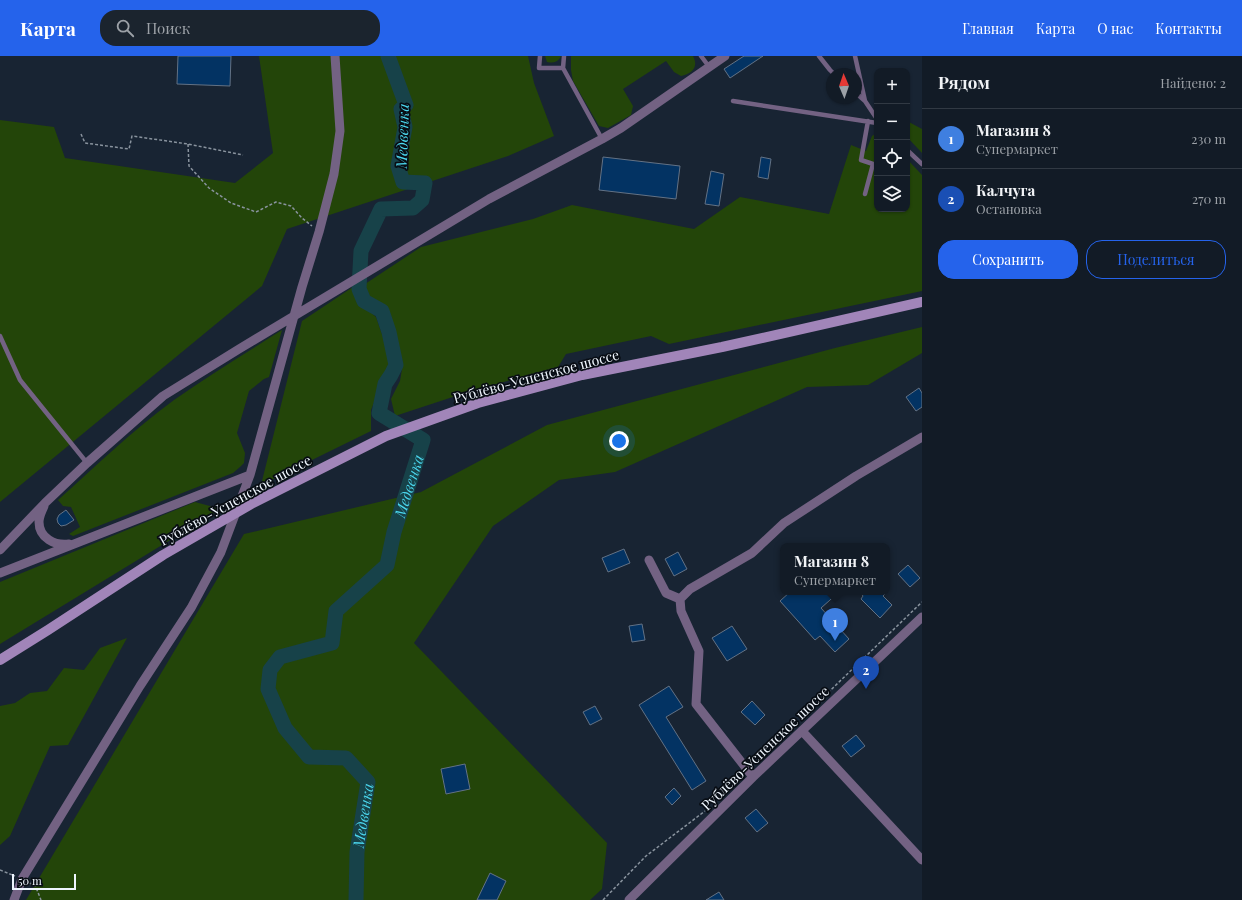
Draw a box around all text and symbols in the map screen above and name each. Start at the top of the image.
search box [100,10,380,46]
text: Карта [20,15,76,41]
icon: search [114,17,136,39]
text: Поиск [146,18,190,38]
text: Главная [962,19,1014,38]
text: Карта [1036,19,1075,38]
text: О нас [1097,19,1133,38]
text: Контакты [1155,19,1222,38]
north arrow [826,68,862,104]
map controls [874,68,910,212]
button: + [874,68,910,104]
text: Рядом [938,71,990,93]
text: Найдено: 2 [1160,74,1226,91]
water label: Медвенка [391,103,413,170]
button: − [874,104,910,140]
text: Магазин 8 [976,120,1051,140]
text: 1 [949,130,953,147]
text: 230 m [1191,130,1226,147]
button: locate [874,140,910,176]
text: Супермаркет [976,140,1058,157]
button: layers [874,176,910,212]
text: Калчуга [976,180,1035,200]
text: 2 [948,190,954,207]
text: 270 m [1192,190,1226,207]
text: Остановка [976,200,1042,217]
button: Сохранить [938,240,1078,279]
button: Поделиться [1086,240,1226,279]
street label: Рублёво-Успенское шоссе [451,345,621,407]
your location [609,431,629,451]
street label: Рублёво-Успенское шоссе [155,450,315,550]
water label: Медвенка [389,452,428,521]
popup [780,543,890,595]
text: Магазин 8 [794,551,869,571]
text: Супермаркет [794,571,876,588]
pin: 1 [822,608,848,641]
pin: 2 [853,656,879,689]
street label: Рублёво-Успенское шоссе [697,682,833,814]
water label: Медвенка [348,782,378,850]
scale bar [12,872,76,891]
text: 50 m [18,873,42,888]

